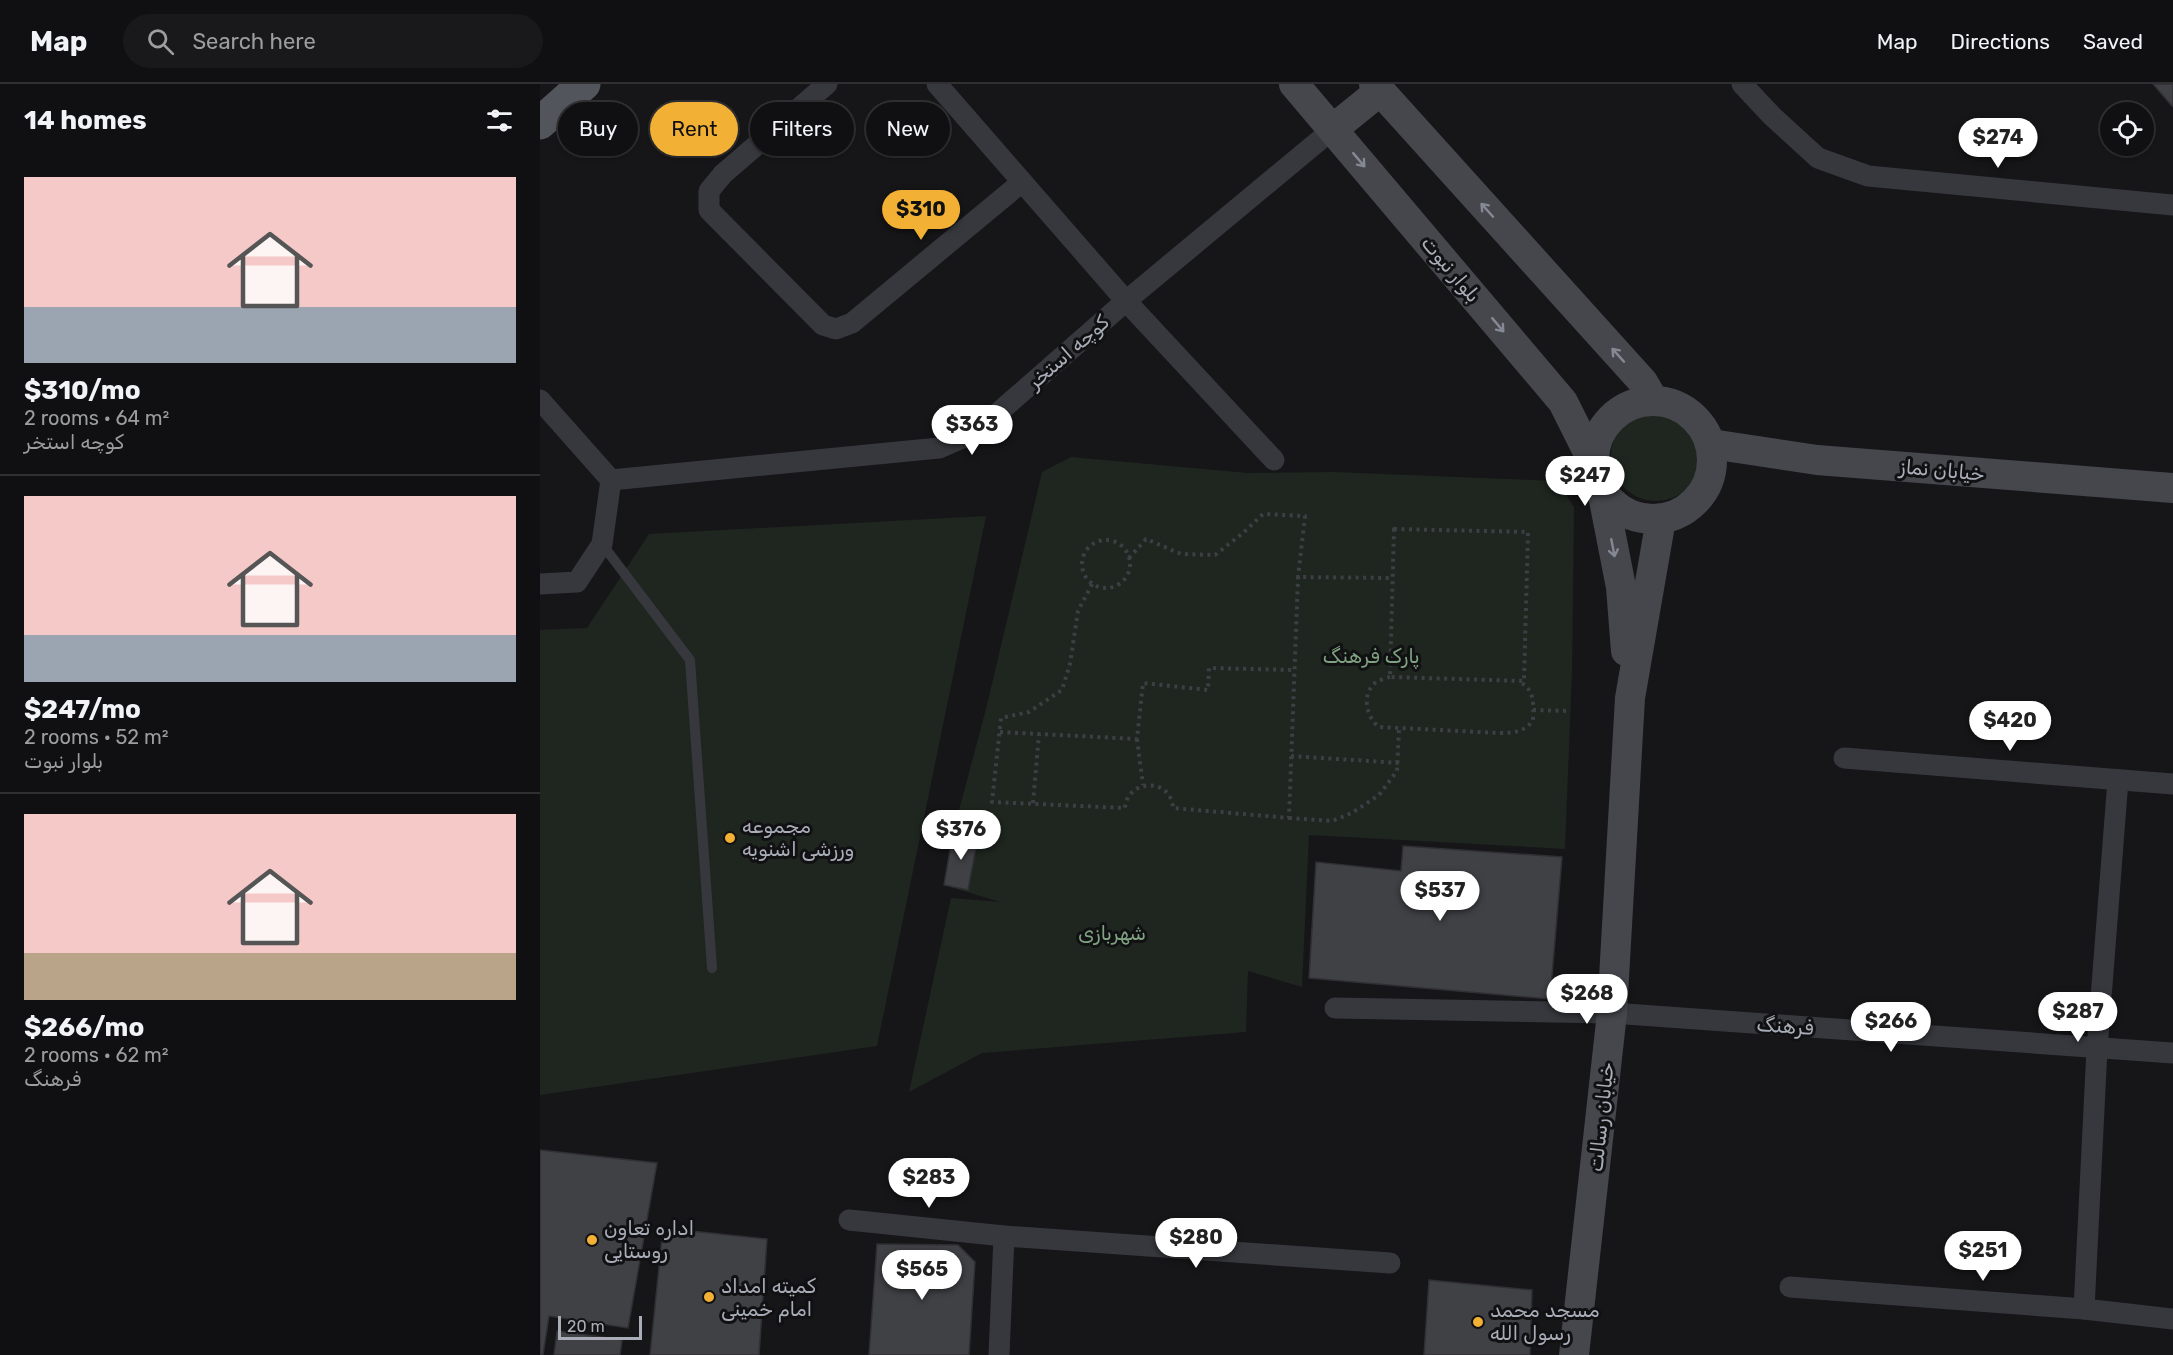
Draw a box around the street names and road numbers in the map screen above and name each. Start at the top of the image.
street label: بلوار نبوت [1416,231,1486,307]
street label: کوچه استخر [1022,310,1114,395]
street label: خیابان نماز [1897,454,1986,486]
street label: فرهنگ [1756,1012,1814,1040]
street label: خیابان رسالت [1583,1061,1619,1173]

